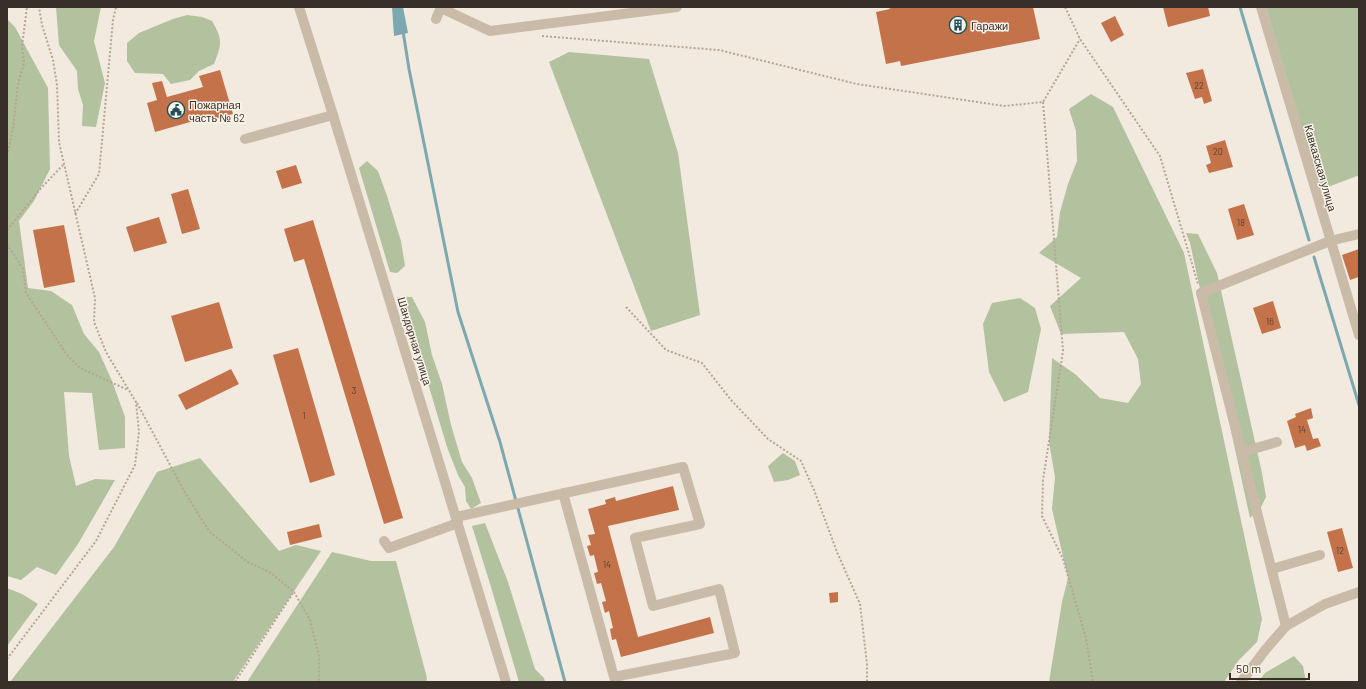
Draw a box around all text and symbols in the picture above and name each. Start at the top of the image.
building icon: Гаражи [948,15,968,35]
place label: Гаражи [971,19,1008,32]
house number: 22 [1194,80,1204,91]
place label: Пожарная часть № 62 [189,98,245,124]
public building icon: Пожарная часть № 62 [166,100,186,120]
street label: Кавказская улица [1302,123,1340,214]
house number: 20 [1213,146,1223,157]
house number: 18 [1237,217,1245,228]
street label: Шандорная улица [395,295,435,387]
house number: 16 [1266,316,1274,327]
house number: 3 [352,385,357,396]
house number: 1 [302,410,306,421]
house number: 14 [1298,424,1306,435]
house number: 12 [1336,545,1344,556]
house number: 14 [603,559,611,570]
scale bar [1230,655,1309,681]
text: 50 m [1236,661,1261,675]

